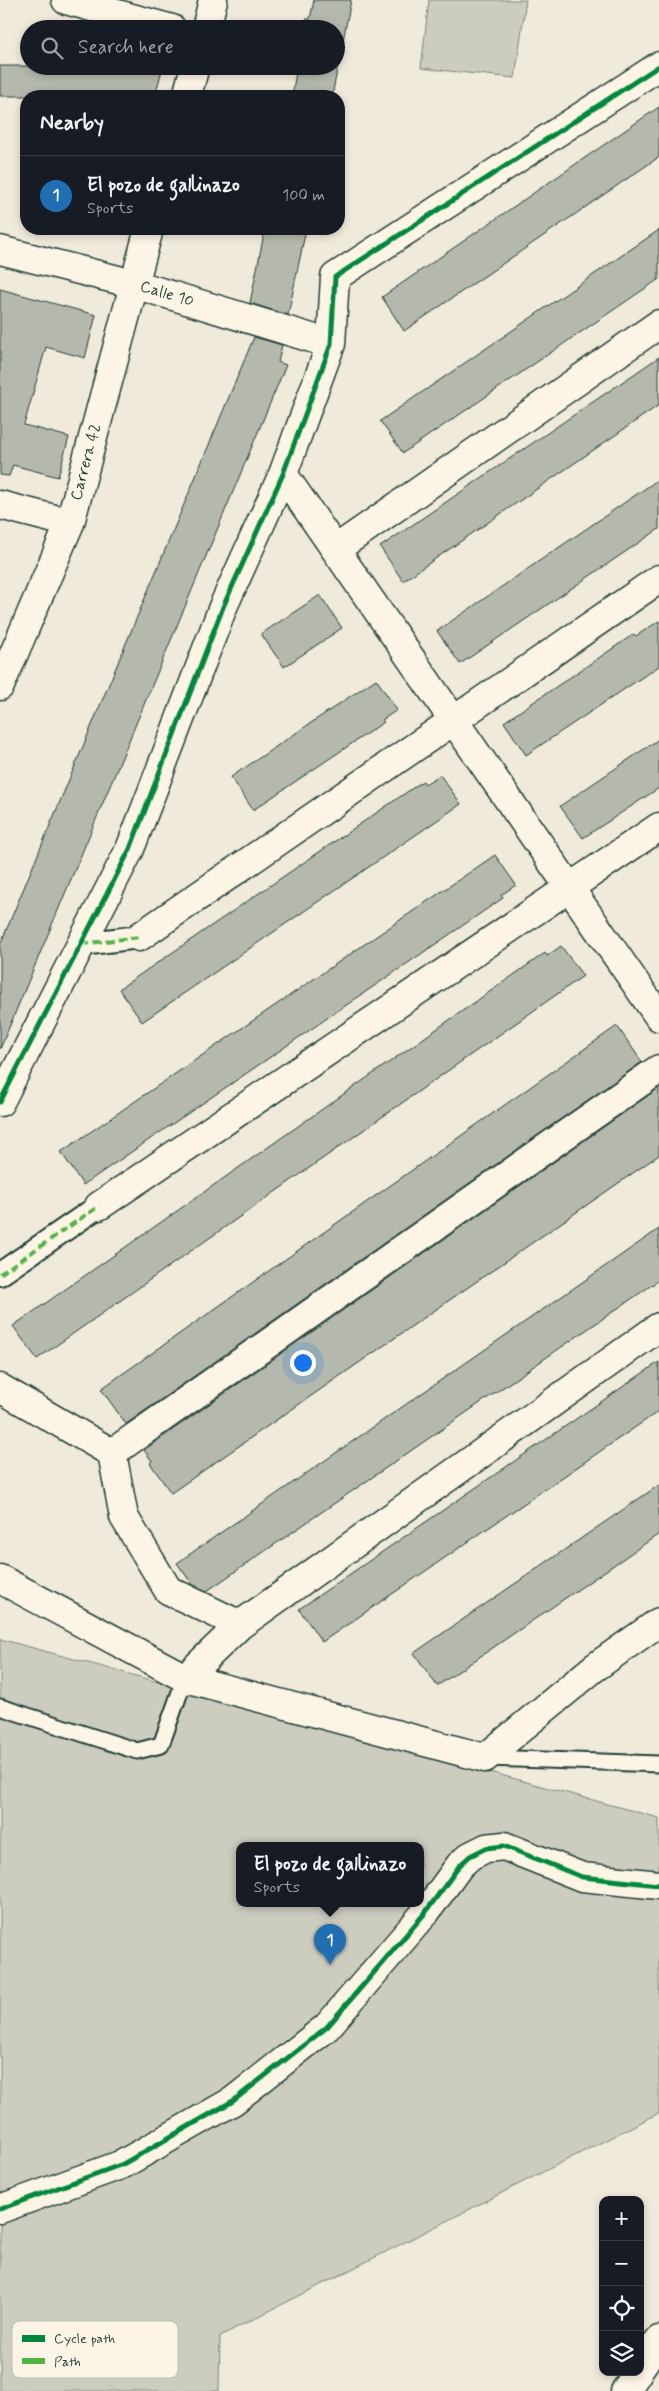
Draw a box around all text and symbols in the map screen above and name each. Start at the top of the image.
search box [20,20,345,75]
icon: search [38,34,66,62]
text: Search here [78,35,174,60]
text: Nearby [40,109,104,137]
text: El pozo de gallinazo [87,173,240,198]
text: 1 [52,185,60,206]
text: 100 m [282,185,325,206]
text: Sports [87,198,133,219]
street label: Calle 10 [138,276,196,312]
street label: Carrera 42 [66,421,106,503]
your location [290,1350,316,1376]
popup [236,1842,424,1907]
text: El pozo de gallinazo [254,1852,406,1877]
text: Sports [254,1877,300,1898]
pin: 1 [314,1924,346,1965]
map controls [599,2196,644,2376]
button: + [599,2196,644,2241]
button: − [599,2241,644,2286]
button: locate [599,2286,644,2331]
legend [12,2321,178,2378]
text: Cycle path [54,2330,115,2348]
button: layers [599,2331,644,2376]
text: Path [54,2353,81,2371]

